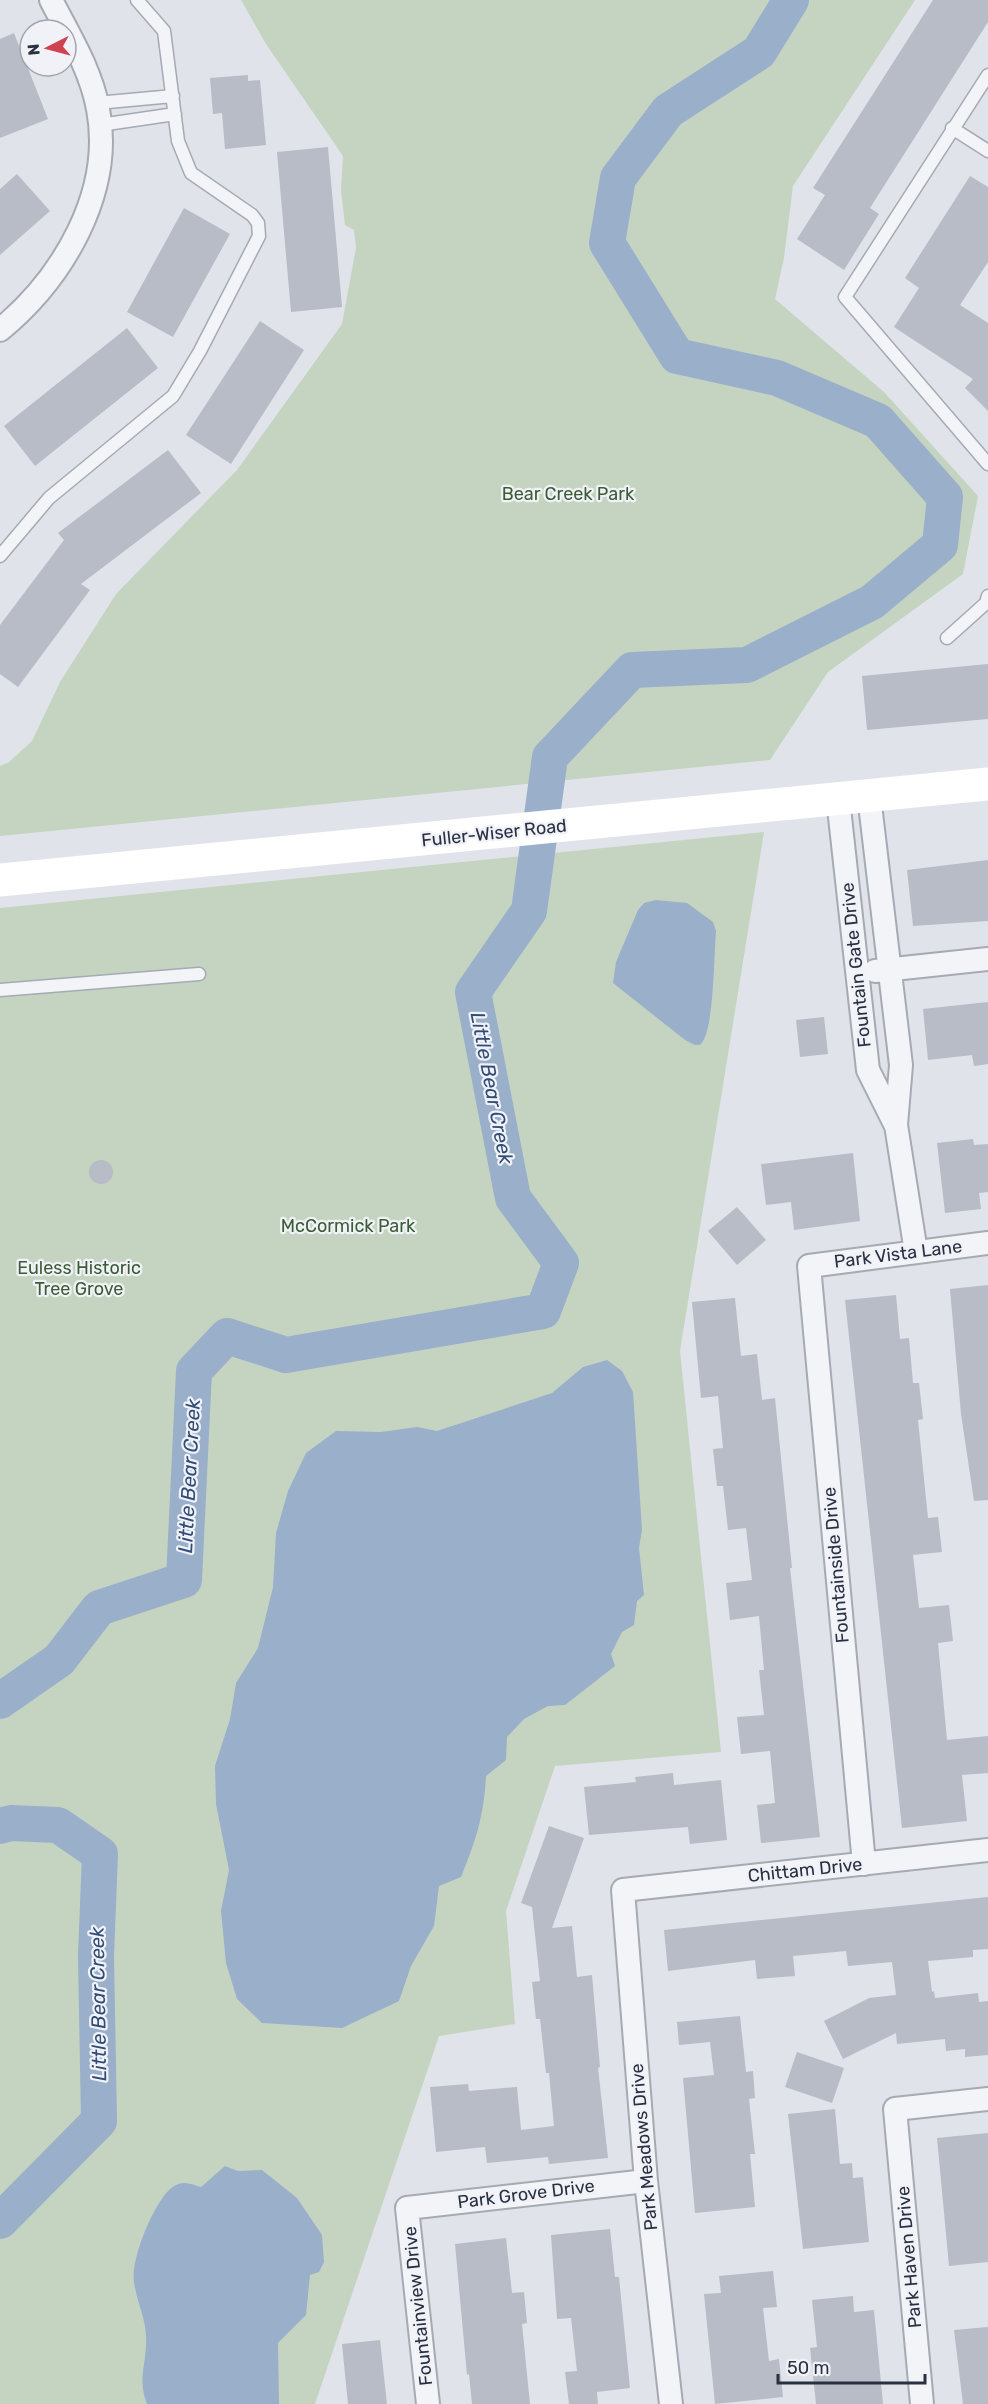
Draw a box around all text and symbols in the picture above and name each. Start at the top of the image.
north arrow [18,18,78,78]
text: N [24,43,44,56]
park label: Bear Creek Park [502,483,635,505]
street label: Fuller-Wiser Road [420,814,568,852]
street label: Fountain Gate Drive [836,881,876,1049]
water label: Little Bear Creek [465,1010,519,1167]
park label: McCormick Park [281,1215,416,1237]
street label: Park Vista Lane [833,1235,963,1273]
park label: Euless Historic Tree Grove [17,1257,141,1300]
water label: Little Bear Creek [173,1398,205,1554]
street label: Fountainside Drive [818,1486,854,1644]
street label: Chittam Drive [747,1853,863,1887]
water label: Little Bear Creek [85,1926,111,2081]
street label: Park Meadows Drive [626,2062,662,2232]
street label: Park Grove Drive [456,2175,596,2213]
street label: Park Haven Drive [892,2185,926,2329]
street label: Fountainview Drive [399,2225,437,2387]
scale bar [778,2347,925,2385]
text: 50 m [787,2357,830,2379]

